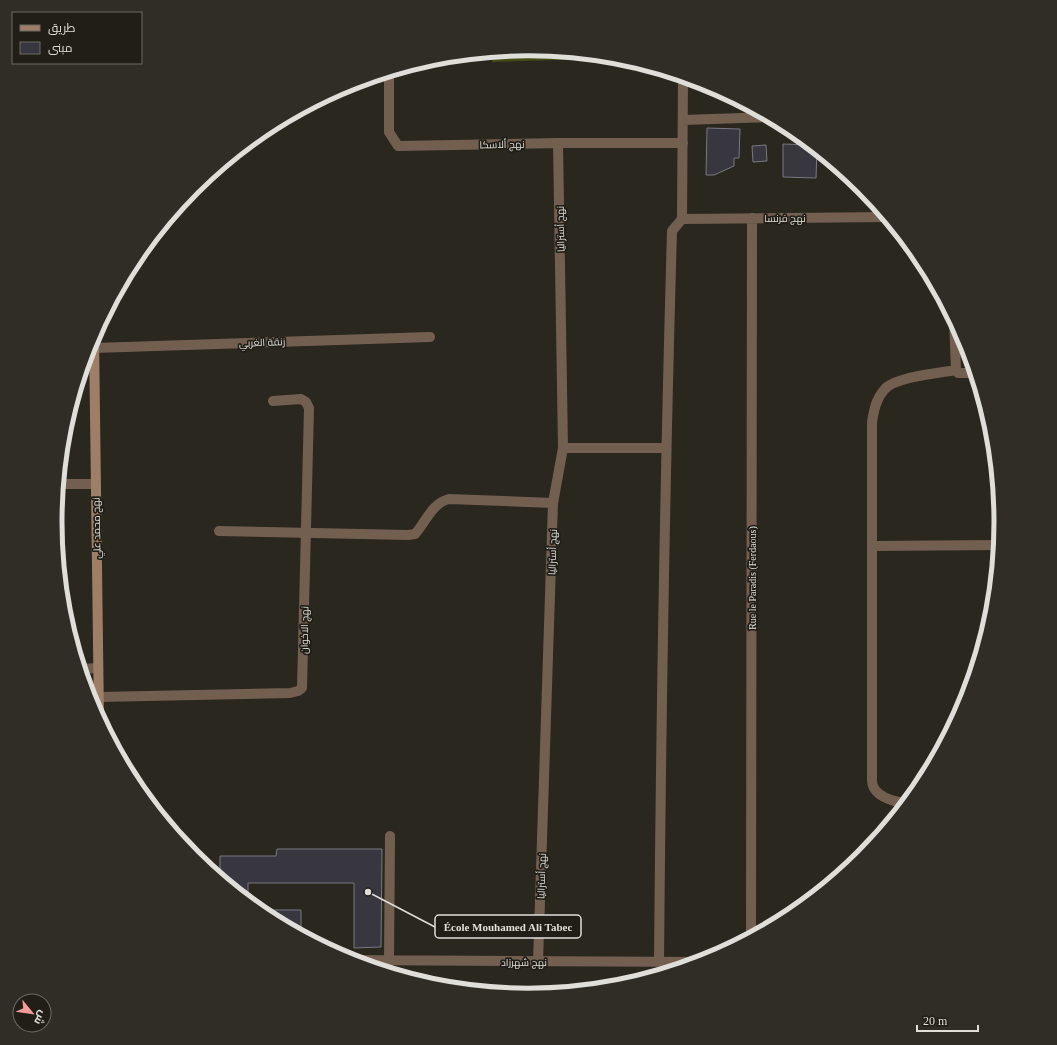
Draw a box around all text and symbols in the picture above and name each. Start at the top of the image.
legend [12,12,142,64]
text: طريق [48,21,76,35]
text: مبنى [48,41,73,55]
street label: نهج ألاسكا [479,138,525,151]
street label: نهج أستراليا [554,206,567,252]
street label: نهج فرنسا [764,213,806,225]
street label: زنقة الغربي [239,336,285,351]
street label: نهج محمد علي [90,497,105,559]
street label: Rue le Paradis (Ferdaous) [747,526,759,630]
street label: نهج أستراليا [545,529,560,575]
street label: نهج الاخوان [299,606,311,654]
street label: نهج أستراليا [534,853,549,899]
callout: École Mouhamed Ali Tabec [435,915,581,938]
text: École Mouhamed Ali Tabec [444,921,572,933]
street label: نهج شهرزاد [501,957,547,969]
north arrow [12,993,52,1033]
scale bar [917,1007,978,1033]
text: ش [31,1008,49,1027]
text: 20 m [923,1014,948,1028]

